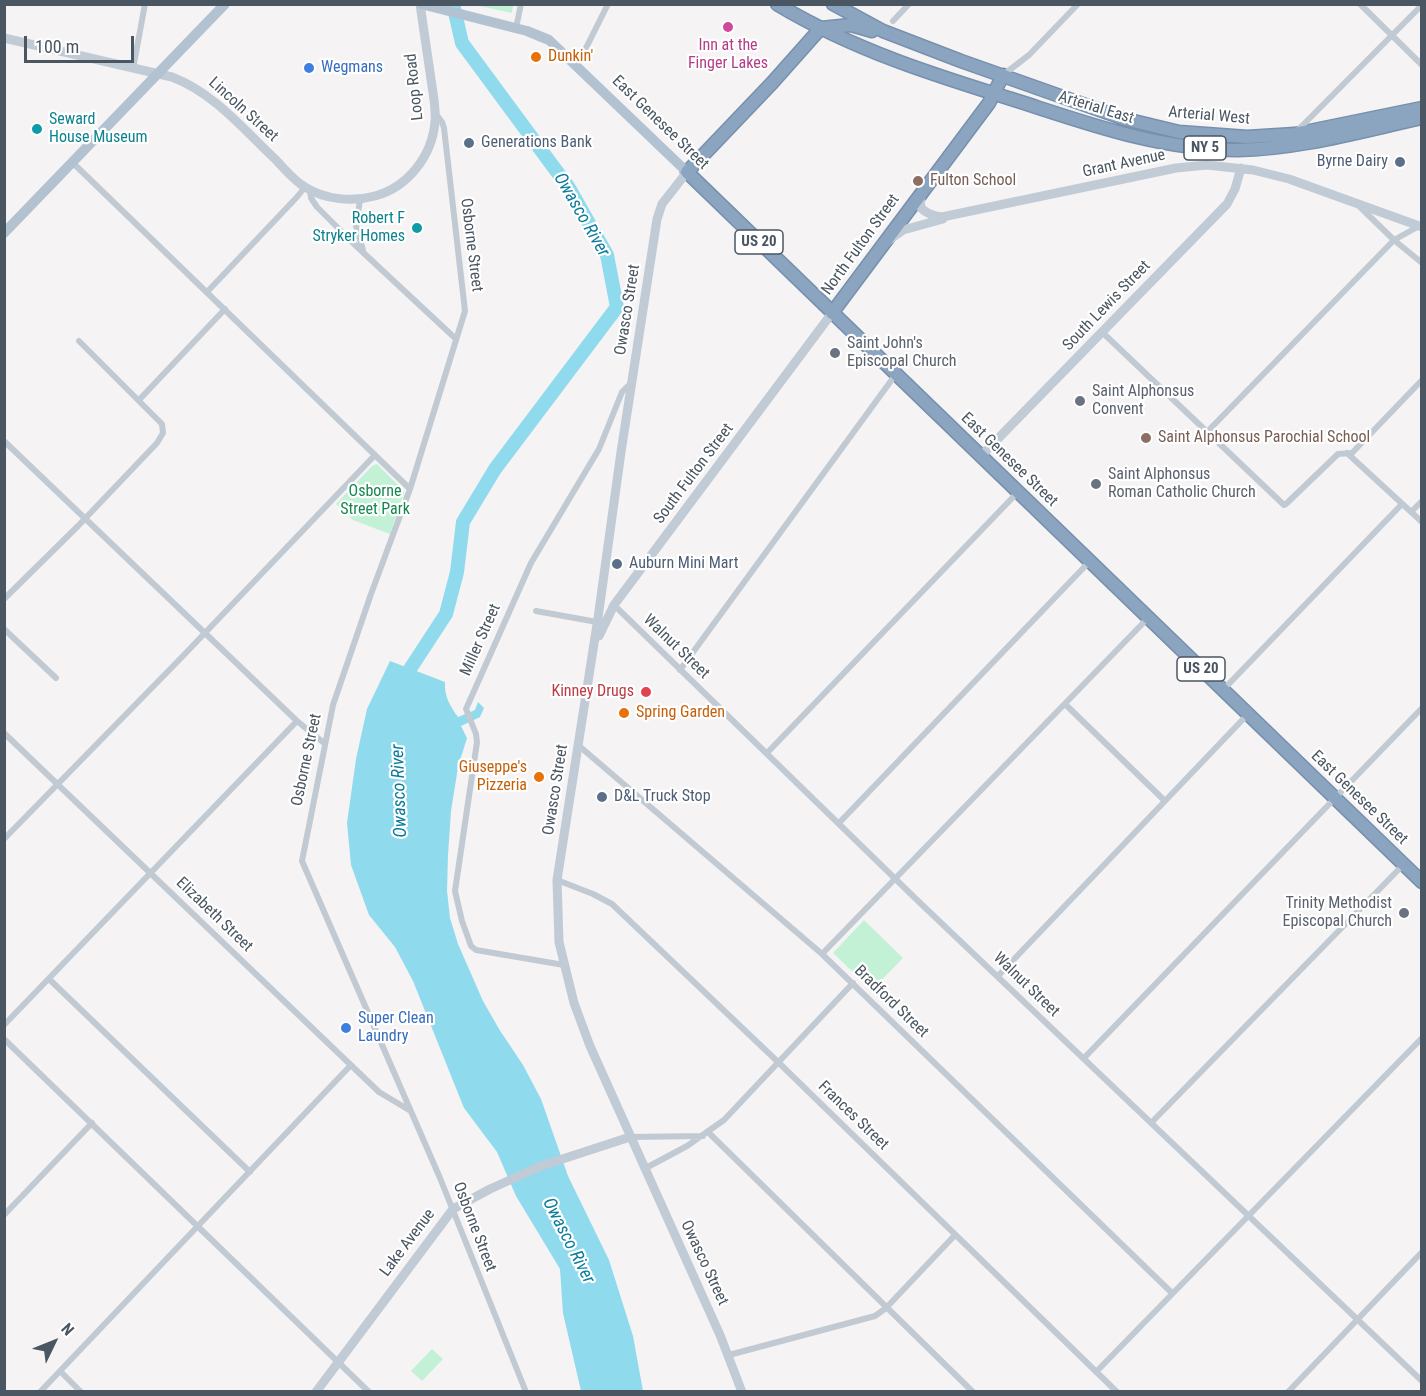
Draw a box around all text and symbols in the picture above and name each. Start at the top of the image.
marker: Inn at the Finger Lakes [721,20,735,34]
scale bar [27,24,136,62]
text: 100 m [35,36,79,57]
place label: Inn at the Finger Lakes [688,36,768,74]
place label: Dunkin' [548,47,593,67]
marker: Dunkin' [529,50,543,64]
street label: Loop Road [402,53,428,121]
place label: Wegmans [321,58,383,78]
marker: Wegmans [302,61,316,75]
street label: East Genesee Street [608,72,712,174]
street label: Lincoln Street [204,74,282,146]
street label: Arterial East [1056,87,1136,129]
street label: Arterial West [1167,103,1251,129]
place label: Seward House Museum [49,110,148,148]
marker: Seward House Museum [30,122,44,136]
place label: Generations Bank [481,133,592,153]
marker: Generations Bank [462,136,476,150]
road number: NY 5 [1184,136,1226,160]
street label: Grant Avenue [1081,146,1167,182]
place label: Byrne Dairy [1317,152,1388,172]
marker: Byrne Dairy [1393,155,1407,169]
water label: Owasco River [548,169,614,261]
place label: Fulton School [930,171,1016,191]
marker: Fulton School [911,174,925,188]
street label: North Fulton Street [818,191,904,299]
street label: Osborne Street [456,197,486,293]
place label: Robert F Stryker Homes [312,209,405,247]
marker: Robert F Stryker Homes [410,221,424,235]
road number: US 20 [735,230,783,254]
street label: South Lewis Street [1059,257,1155,355]
street label: Owasco Street [611,263,645,357]
place label: Saint John's Episcopal Church [847,334,957,372]
marker: Saint John's Episcopal Church [828,346,842,360]
place label: Saint Alphonsus Convent [1092,382,1194,420]
marker: Saint Alphonsus Convent [1073,394,1087,408]
street label: East Genesee Street [957,409,1061,511]
street label: South Fulton Street [650,420,738,528]
place label: Saint Alphonsus Parochial School [1158,428,1370,448]
marker: Saint Alphonsus Parochial School [1139,431,1153,445]
place label: Saint Alphonsus Roman Catholic Church [1108,465,1256,503]
marker: Saint Alphonsus Roman Catholic Church [1089,477,1103,491]
park label: Osborne Street Park [340,482,410,520]
place label: Auburn Mini Mart [629,554,738,574]
marker: Auburn Mini Mart [610,557,624,571]
street label: Miller Street [457,601,505,679]
street label: Walnut Street [639,611,713,683]
road number: US 20 [1177,657,1225,681]
place label: Kinney Drugs [551,682,634,702]
marker: Kinney Drugs [639,685,653,699]
place label: Spring Garden [636,703,725,723]
marker: Spring Garden [617,706,631,720]
street label: Osborne Street [288,712,326,808]
street label: Owasco Street [539,743,573,837]
water label: Owasco River [388,744,412,838]
street label: East Genesee Street [1307,747,1411,849]
place label: Giuseppe's Pizzeria [459,758,527,796]
marker: Giuseppe's Pizzeria [532,770,546,784]
place label: D&L Truck Stop [614,787,711,807]
marker: D&L Truck Stop [595,790,609,804]
street label: Elizabeth Street [172,874,256,956]
place label: Trinity Methodist Episcopal Church [1282,894,1392,932]
marker: Trinity Methodist Episcopal Church [1397,906,1411,920]
street label: Walnut Street [989,949,1063,1021]
street label: Bradford Street [850,962,932,1042]
place label: Super Clean Laundry [358,1009,434,1047]
marker: Super Clean Laundry [339,1021,353,1035]
street label: Frances Street [814,1078,892,1154]
street label: Osborne Street [448,1180,500,1274]
water label: Owasco River [537,1195,599,1287]
street label: Lake Avenue [376,1205,440,1281]
street label: Owasco Street [676,1217,732,1309]
north arrow [24,1312,84,1372]
text: N [57,1319,78,1339]

